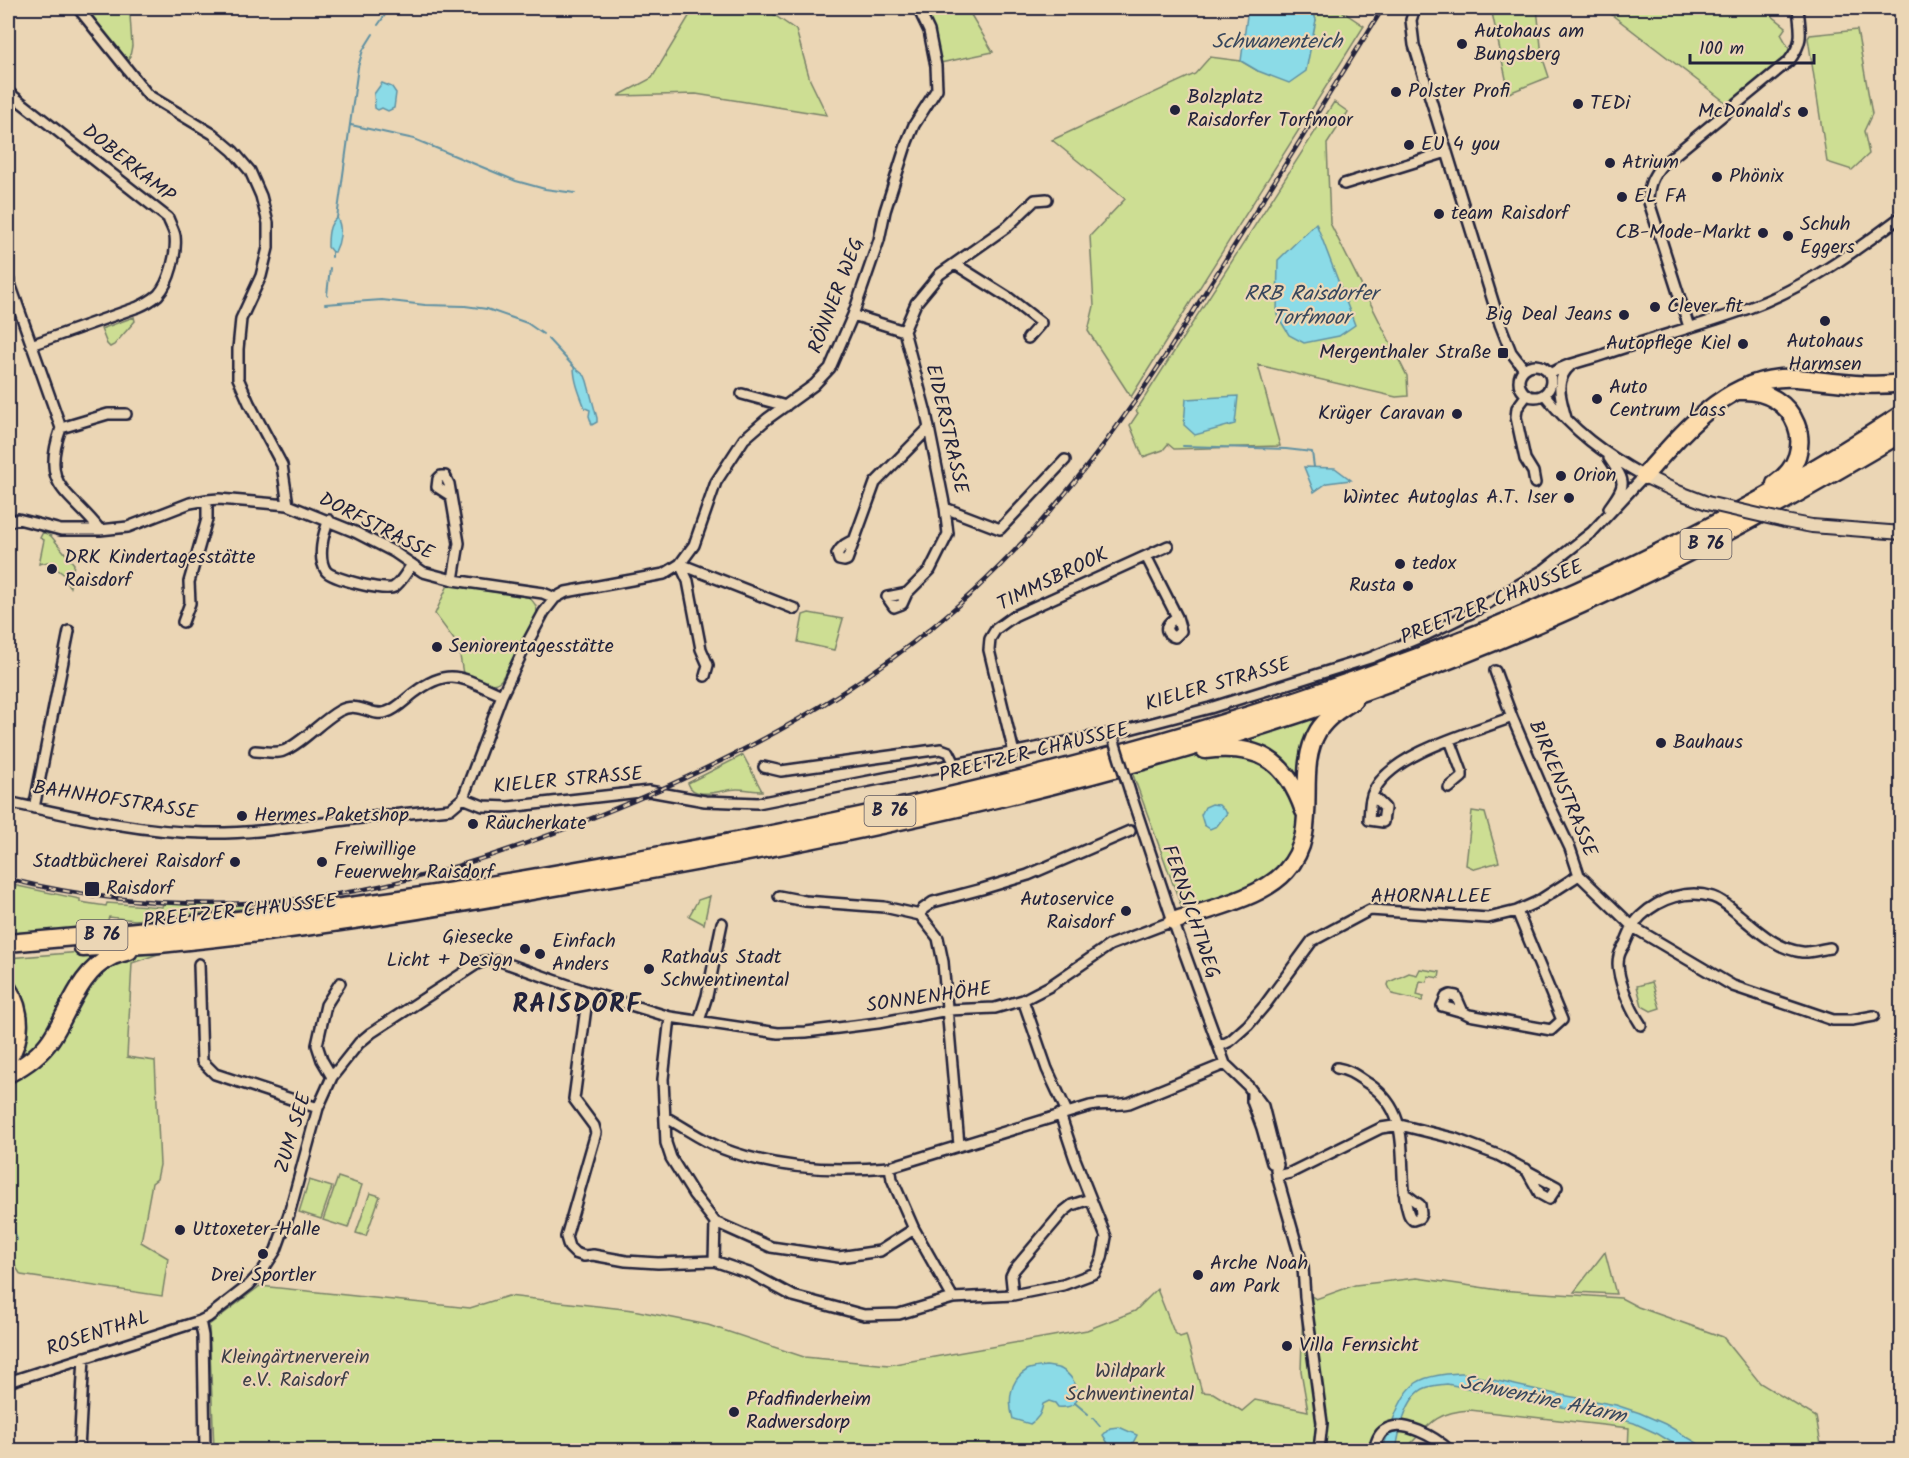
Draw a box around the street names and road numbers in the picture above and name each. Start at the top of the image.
street label: DOBERKAMP [74,116,182,212]
street label: RÖNNER WEG [800,233,874,359]
street label: EIDERSTRASSE [916,361,977,498]
street label: DORFSTRASSE [313,484,440,570]
road number: B 76 [1680,529,1732,559]
street label: TIMMSBROOK [992,539,1114,621]
street label: PREETZER CHAUSSEE [1396,551,1589,654]
street label: KIELER STRASSE [1141,649,1296,721]
street label: PREETZER CHAUSSEE [936,714,1134,792]
street label: BIRKENSTRASSE [1519,716,1606,864]
street label: KIELER STRASSE [492,758,645,803]
street label: BAHNHOFSTRASSE [30,772,201,830]
road number: B 76 [864,796,916,826]
street label: FERNSICHTWEG [1152,841,1228,983]
street label: AHORNALLEE [1371,881,1493,913]
street label: PREETZER CHAUSSEE [142,886,340,938]
road number: B 76 [76,920,128,950]
street label: SONNENHÖHE [864,973,995,1023]
street label: ZUM SEE [267,1088,322,1177]
street label: ROSENTHAL [42,1302,154,1366]

